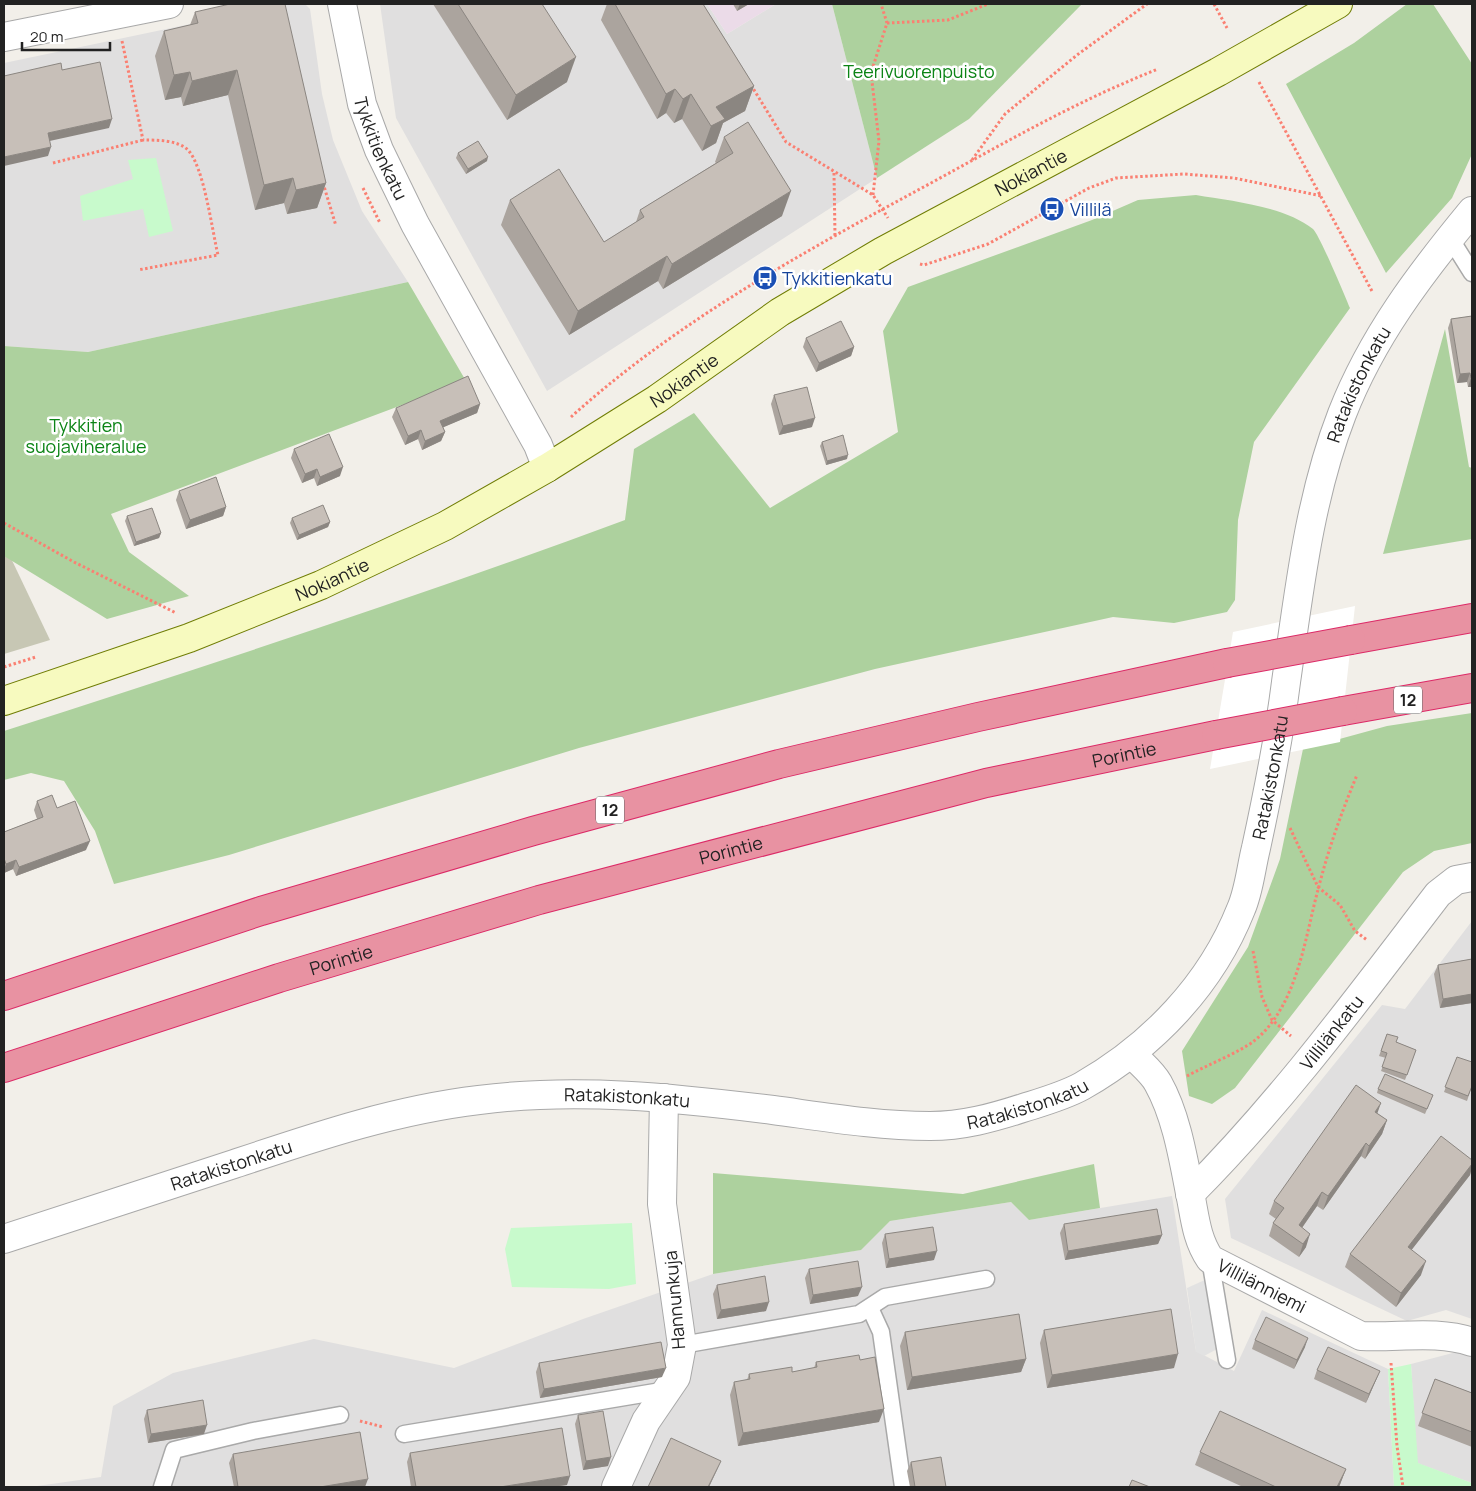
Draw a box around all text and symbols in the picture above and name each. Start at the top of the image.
scale bar [22,20,110,52]
text: 20 m [30,26,63,47]
park label: Teerivuorenpuisto [843,59,995,83]
street label: Tykkitienkatu [349,95,413,204]
street label: Nokiantie [990,143,1071,201]
bus stop icon: Villilä [1039,196,1065,222]
place label: Villilä [1070,197,1112,221]
bus stop icon: Tykkitienkatu [752,265,778,291]
place label: Tykkitienkatu [782,266,892,290]
street label: Ratakistonkatu [1321,321,1396,445]
street label: Nokiantie [645,348,723,413]
park label: Tykkitien suojaviheralue [25,413,147,458]
street label: Nokiantie [291,552,373,606]
road number: 12 [1394,686,1422,714]
street label: Ratakistonkatu [1246,714,1293,842]
street label: Porintie [1090,736,1158,773]
road number: 12 [596,796,624,824]
street label: Porintie [696,830,765,870]
street label: Porintie [306,939,375,980]
street label: Villilänkatu [1294,990,1368,1075]
street label: Ratakistonkatu [965,1073,1093,1135]
street label: Ratakistonkatu [564,1082,691,1112]
street label: Ratakistonkatu [167,1134,295,1196]
street label: Hannunkuja [658,1250,690,1350]
street label: Villilänniemi [1213,1253,1311,1318]

